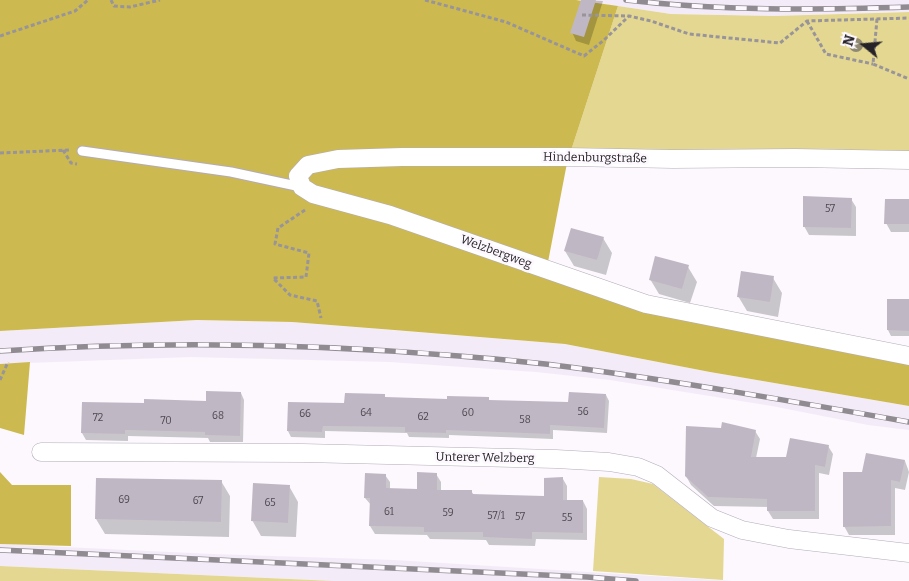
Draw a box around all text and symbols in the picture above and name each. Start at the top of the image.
north arrow [839,20,889,70]
text: N [839,33,859,48]
street label: Hindenburgstraße [543,150,647,166]
house number: 57 [825,203,835,215]
street label: Welzbergweg [458,232,534,272]
house number: 56 [577,406,589,418]
house number: 64 [360,407,372,419]
house number: 60 [462,407,474,419]
house number: 66 [299,408,311,420]
house number: 68 [212,410,224,422]
house number: 62 [417,411,429,423]
house number: 72 [93,412,103,424]
house number: 58 [519,414,531,426]
house number: 70 [160,415,172,427]
street label: Unterer Welzberg [435,450,535,466]
house number: 69 [118,494,130,506]
house number: 67 [193,495,203,507]
house number: 65 [264,497,276,509]
house number: 61 [384,506,394,518]
house number: 59 [442,507,454,519]
house number: 57/1 [487,510,505,522]
house number: 57 [515,511,525,523]
house number: 55 [562,512,572,524]

